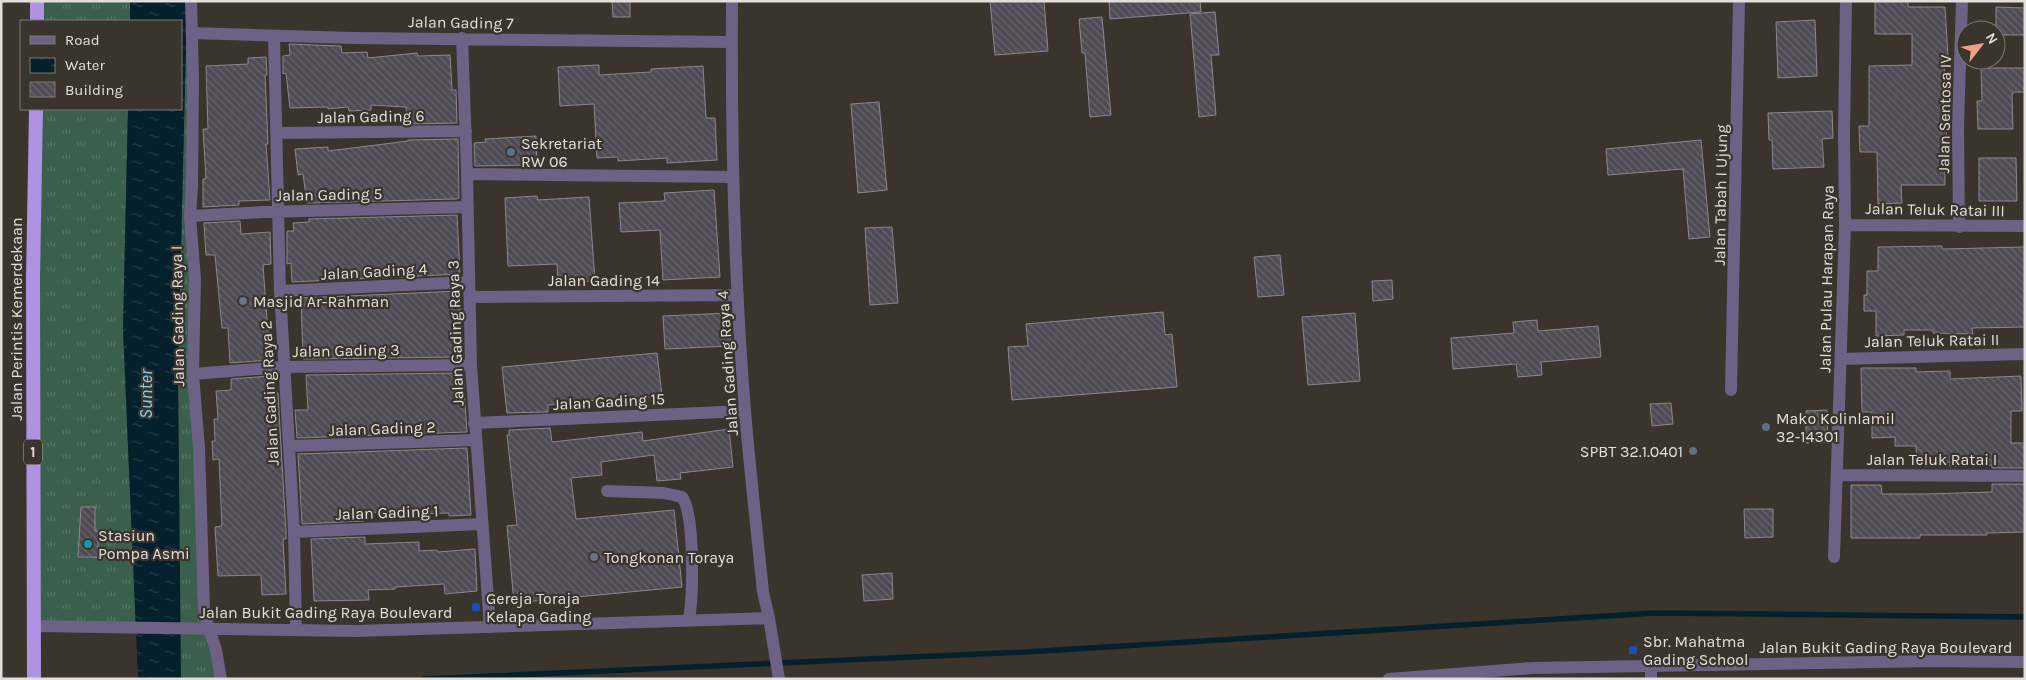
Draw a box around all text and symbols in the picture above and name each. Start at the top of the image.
street label: Jalan Gading 7 [408,12,514,33]
legend [20,20,182,110]
north arrow [1956,20,2006,70]
text: N [1982,30,2002,47]
text: Road [65,31,100,49]
street label: Jalan Sentosa IV [1934,54,1955,174]
text: Water [65,56,106,74]
text: Building [65,81,123,99]
street label: Jalan Gading 6 [317,106,425,127]
street label: Jalan Tabah I Ujung [1710,124,1731,266]
place label: Sekretariat RW 06 [521,134,602,171]
marker: Sekretariat RW 06 [505,146,517,158]
street label: Jalan Gading 5 [275,184,383,205]
street label: Jalan Pulau Harapan Raya [1815,185,1838,373]
street label: Jalan Teluk Ratai III [1865,199,2005,220]
street label: Jalan Perintis Kemerdekaan [7,217,26,421]
street label: Jalan Gading Raya I [167,245,188,387]
street label: Jalan Gading 4 [320,259,428,284]
street label: Jalan Gading Raya 3 [443,260,468,406]
street label: Jalan Gading 14 [548,271,660,290]
street label: Jalan Gading Raya 4 [713,290,742,436]
place label: Masjid Ar-Rahman [253,292,389,311]
marker: Masjid Ar-Rahman [237,295,249,307]
street label: Jalan Gading Raya 2 [256,320,283,466]
street label: Jalan Teluk Ratai II [1864,330,2000,351]
street label: Jalan Gading 3 [292,340,400,361]
water label: Sunter [135,368,157,419]
street label: Jalan Gading 15 [553,389,666,414]
place label: Mako Kolinlamil 32-14301 [1776,409,1895,446]
street label: Jalan Gading 2 [328,417,436,440]
marker: Mako Kolinlamil 32-14301 [1760,421,1772,433]
road number: 1 [24,440,42,464]
place label: SPBT 32.1.0401 [1580,442,1683,461]
marker: SPBT 32.1.0401 [1687,445,1699,457]
street label: Jalan Teluk Ratai I [1867,450,1997,469]
street label: Jalan Gading 1 [335,501,439,524]
place label: Stasiun Pompa Asmi [98,526,190,563]
marker: Stasiun Pompa Asmi [82,538,94,550]
place label: Tongkonan Toraya [604,548,734,567]
marker: Tongkonan Toraya [588,551,600,563]
place label: Gereja Toraja Kelapa Gading [486,589,591,626]
marker: Gereja Toraja Kelapa Gading [470,601,482,613]
street label: Jalan Bukit Gading Raya Boulevard [200,603,452,622]
place label: Sbr. Mahatma Gading School [1643,632,1748,669]
street label: Jalan Bukit Gading Raya Boulevard [1760,638,2012,657]
marker: Sbr. Mahatma Gading School [1627,644,1639,656]

